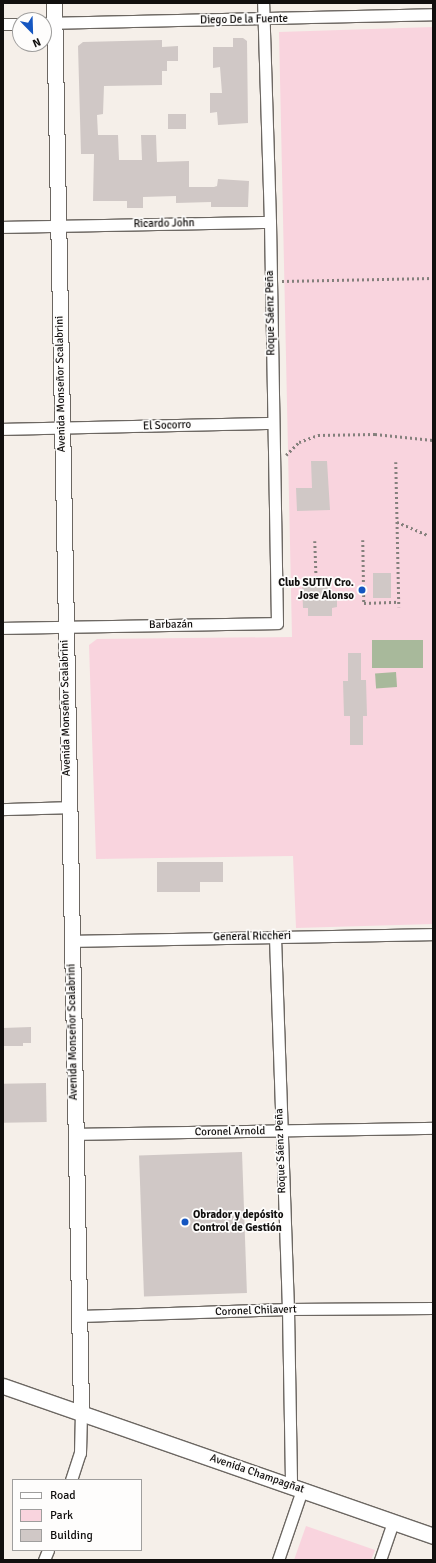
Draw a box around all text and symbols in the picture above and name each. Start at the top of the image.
north arrow [12,12,52,52]
street label: Diego De la Fuente [200,13,288,27]
text: N [30,35,43,50]
street label: Ricardo John [133,217,195,231]
street label: Roque Sáenz Peña [264,270,278,356]
street label: Avenida Monseñor Scalabrini [53,316,69,452]
street label: El Socorro [143,419,191,433]
place label: Club SUTIV Cro. Jose Alonso [278,577,354,603]
marker: Club SUTIV Cro. Jose Alonso [357,585,367,595]
street label: Barbazán [149,618,193,632]
street label: Avenida Monseñor Scalabrini [58,640,74,776]
street label: General Riccheri [213,930,291,944]
street label: Avenida Monseñor Scalabrini [65,964,81,1100]
street label: Roque Sáenz Peña [273,1108,289,1194]
street label: Coronel Arnold [195,1125,265,1139]
place label: Obrador y depósito Control de Gestión [193,1209,283,1235]
marker: Obrador y depósito Control de Gestión [180,1217,190,1227]
street label: Coronel Chilavert [215,1303,297,1319]
street label: Avenida Champagñat [208,1452,306,1496]
legend [12,1479,142,1551]
text: Road [50,1488,76,1503]
text: Park [50,1508,73,1523]
text: Building [50,1528,93,1543]

